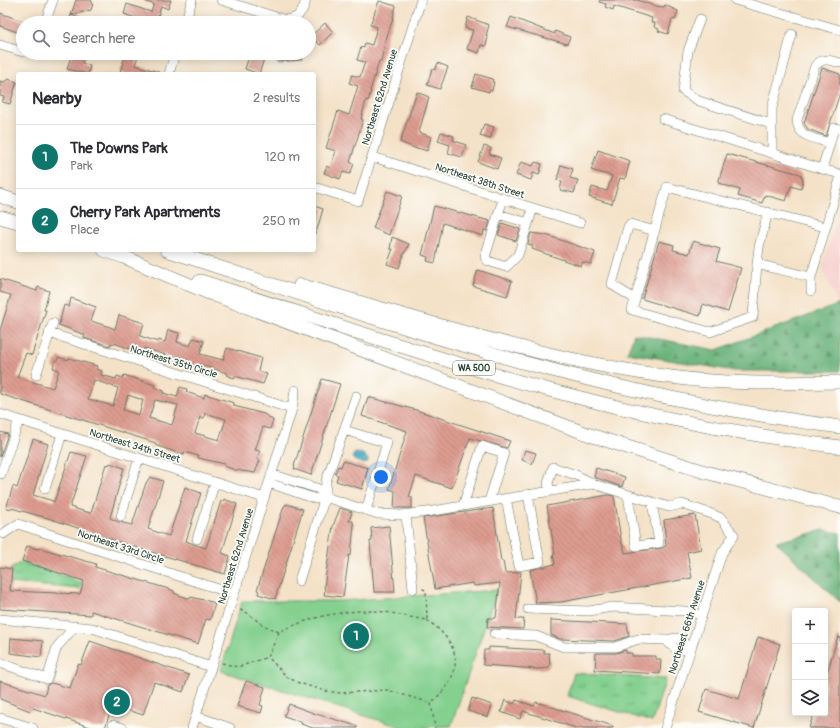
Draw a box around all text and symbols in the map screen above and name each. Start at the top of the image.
search box [16,16,316,60]
icon: search [30,27,52,49]
text: Search here [62,29,135,48]
street label: Northeast 62nd Avenue [360,48,400,147]
text: Nearby [32,88,81,109]
text: 2 results [253,90,300,106]
text: The Downs Park [70,139,168,158]
text: 1 [42,149,48,165]
text: 120 m [264,149,300,165]
text: Park [70,158,93,174]
street label: Northeast 38th Street [433,161,527,201]
text: Cherry Park Apartments [70,203,220,222]
text: 2 [41,213,49,229]
text: 250 m [262,213,300,229]
text: Place [70,222,99,238]
street label: Northeast 35th Circle [129,343,219,381]
road number: WA 500 [453,361,495,375]
street label: Northeast 34th Street [88,426,182,466]
your location [371,467,391,487]
street label: Northeast 62nd Avenue [216,507,256,606]
street label: Northeast 33rd Circle [76,527,165,567]
street label: Northeast 66th Avenue [666,579,708,676]
map controls [792,608,828,716]
button: + [792,608,828,644]
pin: 1 [343,621,369,651]
button: − [792,644,828,680]
button: layers [792,680,828,716]
pin: 2 [104,687,130,717]

